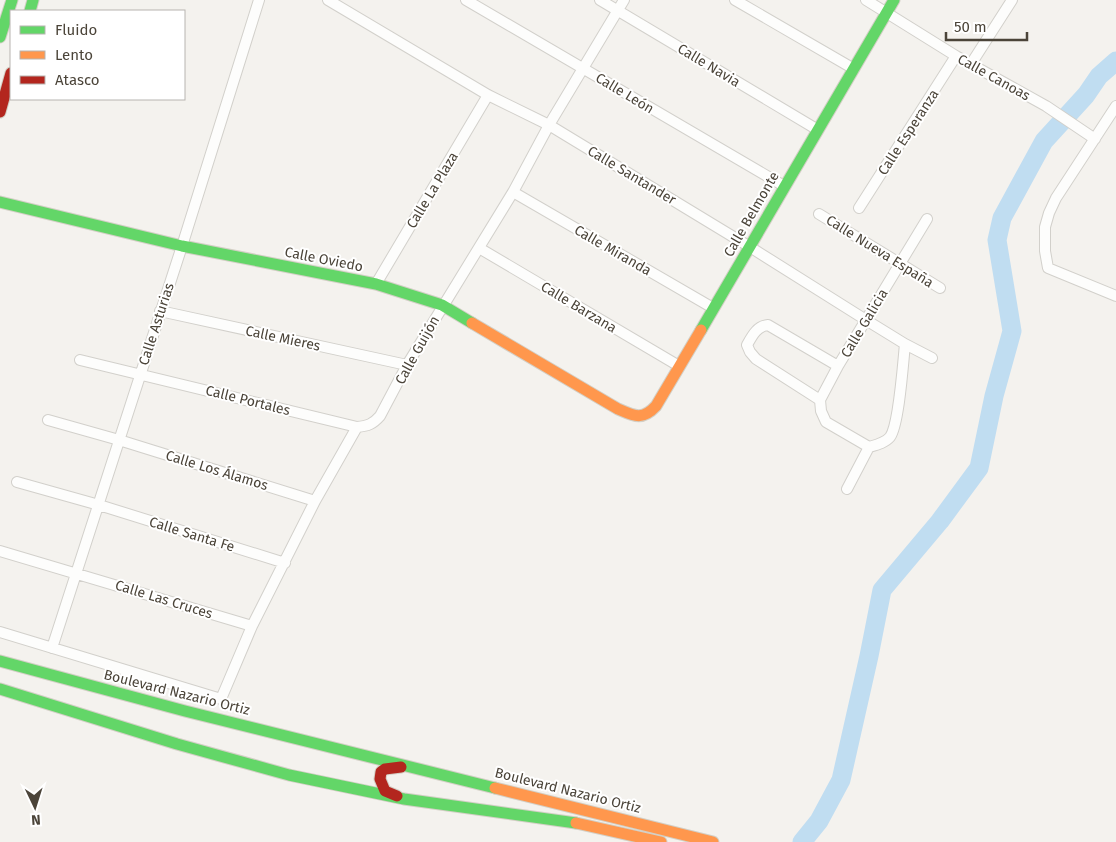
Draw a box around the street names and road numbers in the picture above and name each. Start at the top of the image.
street label: Calle Navia [674,40,743,91]
street label: Calle Canoas [955,51,1033,105]
street label: Calle León [592,69,657,118]
street label: Calle Esperanza [874,86,942,178]
street label: Calle Santander [584,142,680,209]
street label: Calle La Plaza [403,149,462,231]
street label: Calle Belmonte [720,169,783,260]
street label: Calle Nueva España [823,211,937,291]
street label: Calle Miranda [571,222,654,279]
street label: Calle Oviedo [283,244,364,275]
street label: Calle Barzana [538,278,620,337]
street label: Calle Asturias [135,280,178,368]
street label: Calle Galicia [837,286,892,361]
street label: Calle Guijón [392,313,443,388]
street label: Calle Mieres [244,322,322,355]
street label: Calle Portales [204,382,292,419]
street label: Calle Los Álamos [164,446,271,494]
street label: Calle Santa Fe [147,513,237,556]
street label: Calle Las Cruces [113,577,215,623]
street label: Boulevard Nazario Ortiz [102,666,252,719]
street label: Boulevard Nazario Ortiz [493,764,643,817]

